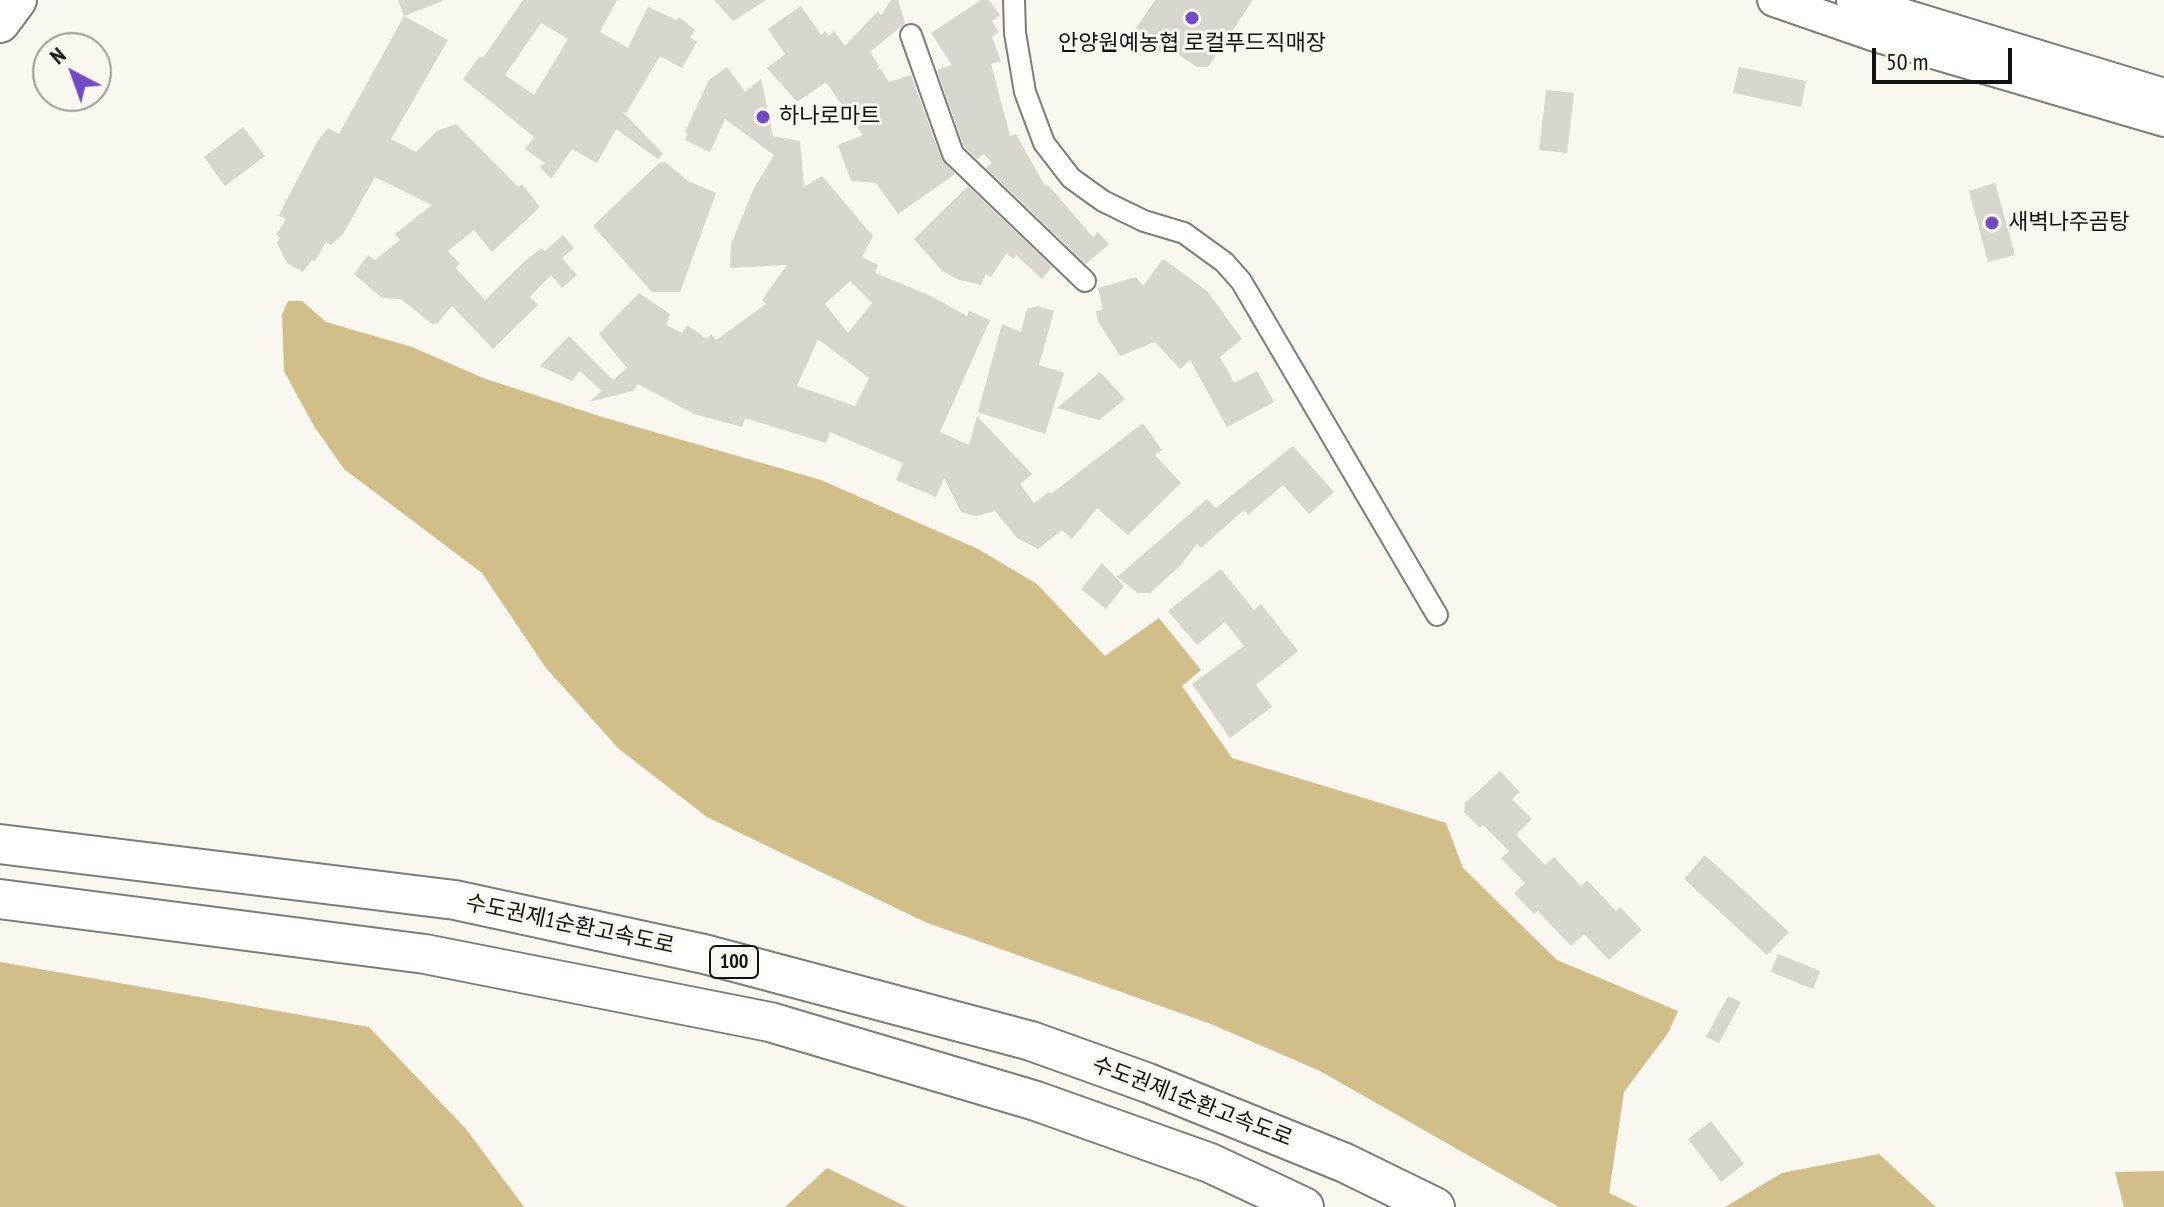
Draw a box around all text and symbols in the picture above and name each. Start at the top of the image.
marker: 안양원예농협 로컬푸드직매장 [1183,9,1201,27]
place label: 안양원예농협 로컬푸드직매장 [1058,31,1326,57]
north arrow [32,32,112,112]
scale bar [1876,32,2016,82]
text: N [44,41,71,70]
text: 50 m [1886,46,1928,77]
place label: 하나로마트 [779,104,880,130]
marker: 하나로마트 [754,108,772,126]
place label: 새벽나주곰탕 [2008,210,2129,236]
marker: 새벽나주곰탕 [1983,214,2001,232]
street label: 수도권제1순환고속도로 [463,890,677,960]
road number: 100 [710,946,758,978]
street label: 수도권제1순환고속도로 [1088,1052,1296,1152]

